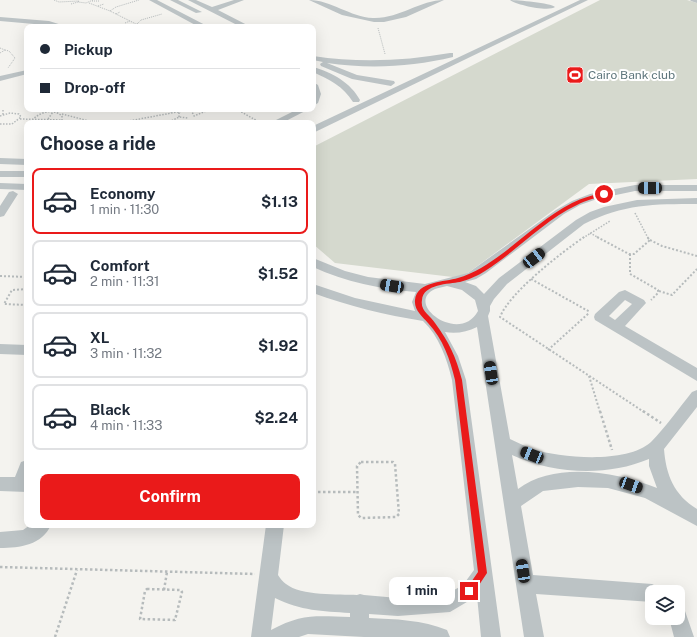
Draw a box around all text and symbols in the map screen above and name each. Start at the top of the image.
text: Pickup [64,41,113,58]
sports icon: Cairo Bank club [565,65,585,85]
place label: Cairo Bank club [588,68,675,82]
text: Drop-off [64,79,125,96]
text: Choose a ride [40,133,156,154]
car [638,182,662,194]
icon: car [42,183,78,219]
text: Economy [90,185,155,202]
route start [595,185,613,203]
text: $1.13 [261,193,298,210]
text: 1 min · 11:30 [90,202,159,217]
car [521,246,547,270]
icon: car [42,255,78,291]
text: Comfort [90,257,150,274]
text: $1.52 [258,265,298,282]
text: 2 min · 11:31 [90,274,159,289]
car [379,278,405,294]
icon: car [42,327,78,363]
text: XL [90,329,109,346]
text: $1.92 [258,337,298,354]
text: 3 min · 11:32 [90,346,162,361]
car [483,360,499,386]
icon: car [42,399,78,435]
text: Black [90,401,130,418]
text: $2.24 [255,409,298,426]
text: 4 min · 11:33 [90,418,162,433]
car [519,445,545,465]
button: Confirm [40,474,300,520]
car [618,475,644,495]
car [515,558,531,584]
callout: 1 min [389,577,455,605]
route end [460,582,478,600]
text: 1 min [406,583,438,598]
map controls [645,585,685,625]
button: layers [645,585,685,625]

